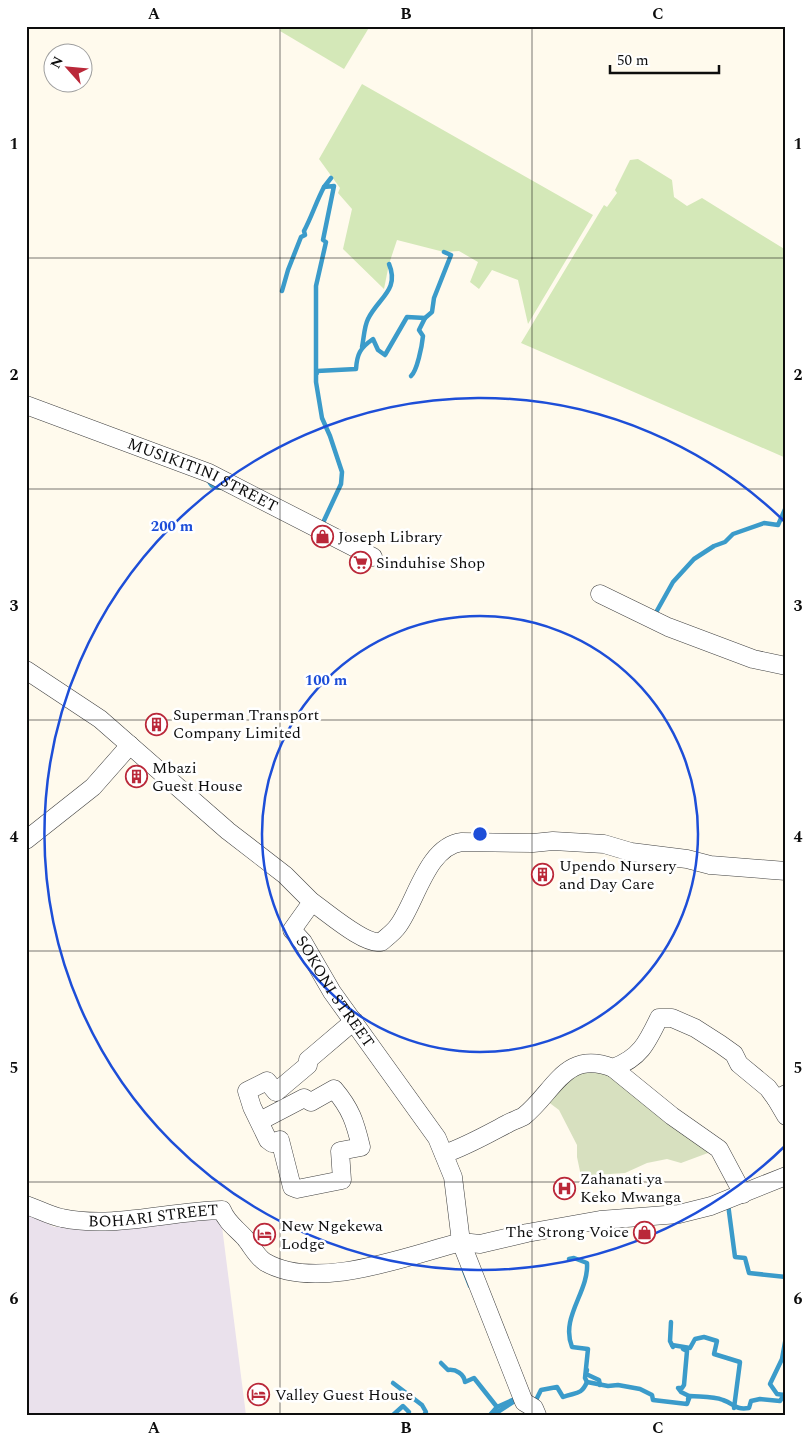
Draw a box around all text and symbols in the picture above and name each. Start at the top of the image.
text: A [148,2,161,26]
text: B [400,2,412,26]
text: C [652,2,664,26]
north arrow [42,42,92,92]
scale bar [610,42,718,74]
text: 50 m [617,49,649,72]
text: N [45,52,69,72]
text: 1 [10,132,18,156]
text: 1 [794,132,802,156]
text: 2 [10,363,19,387]
text: 2 [794,363,803,387]
street label: MUSIKITINI STREET [124,432,282,518]
text: 200 m [151,515,194,538]
shop icon: Joseph Library [310,525,334,549]
place label: Joseph Library [338,525,443,549]
supermarket icon: Sinduhise Shop [348,551,372,575]
place label: Sinduhise Shop [376,551,485,575]
text: 3 [10,594,19,618]
text: 3 [794,594,803,618]
text: 100 m [305,669,348,692]
place label: Superman Transport Company Limited [173,703,320,745]
building icon: Superman Transport Company Limited [145,712,169,736]
place label: Mbazi Guest House [152,756,243,798]
building icon: Mbazi Guest House [124,765,148,789]
text: 4 [10,825,19,849]
centre of rings [471,825,489,843]
text: 4 [794,825,803,849]
place label: Upendo Nursery and Day Care [559,854,678,896]
building icon: Upendo Nursery and Day Care [531,863,555,887]
street label: SOKONI STREET [290,930,381,1053]
text: 5 [10,1056,18,1080]
text: 5 [794,1056,802,1080]
place label: Zahanati ya Keko Mwanga [580,1167,681,1209]
hospital icon: Zahanati ya Keko Mwanga [552,1176,576,1200]
street label: BOHARI STREET [88,1198,219,1234]
place label: New Ngekewa Lodge [281,1214,383,1256]
place label: The Strong Voice [506,1220,629,1244]
shop icon: The Strong Voice [633,1220,657,1244]
hotel icon: New Ngekewa Lodge [253,1223,277,1247]
text: 6 [10,1287,19,1311]
text: 6 [794,1287,803,1311]
hotel icon: Valley Guest House [247,1383,271,1407]
place label: Valley Guest House [275,1383,413,1407]
text: A [148,1416,161,1440]
text: B [400,1416,412,1440]
text: C [652,1416,664,1440]

